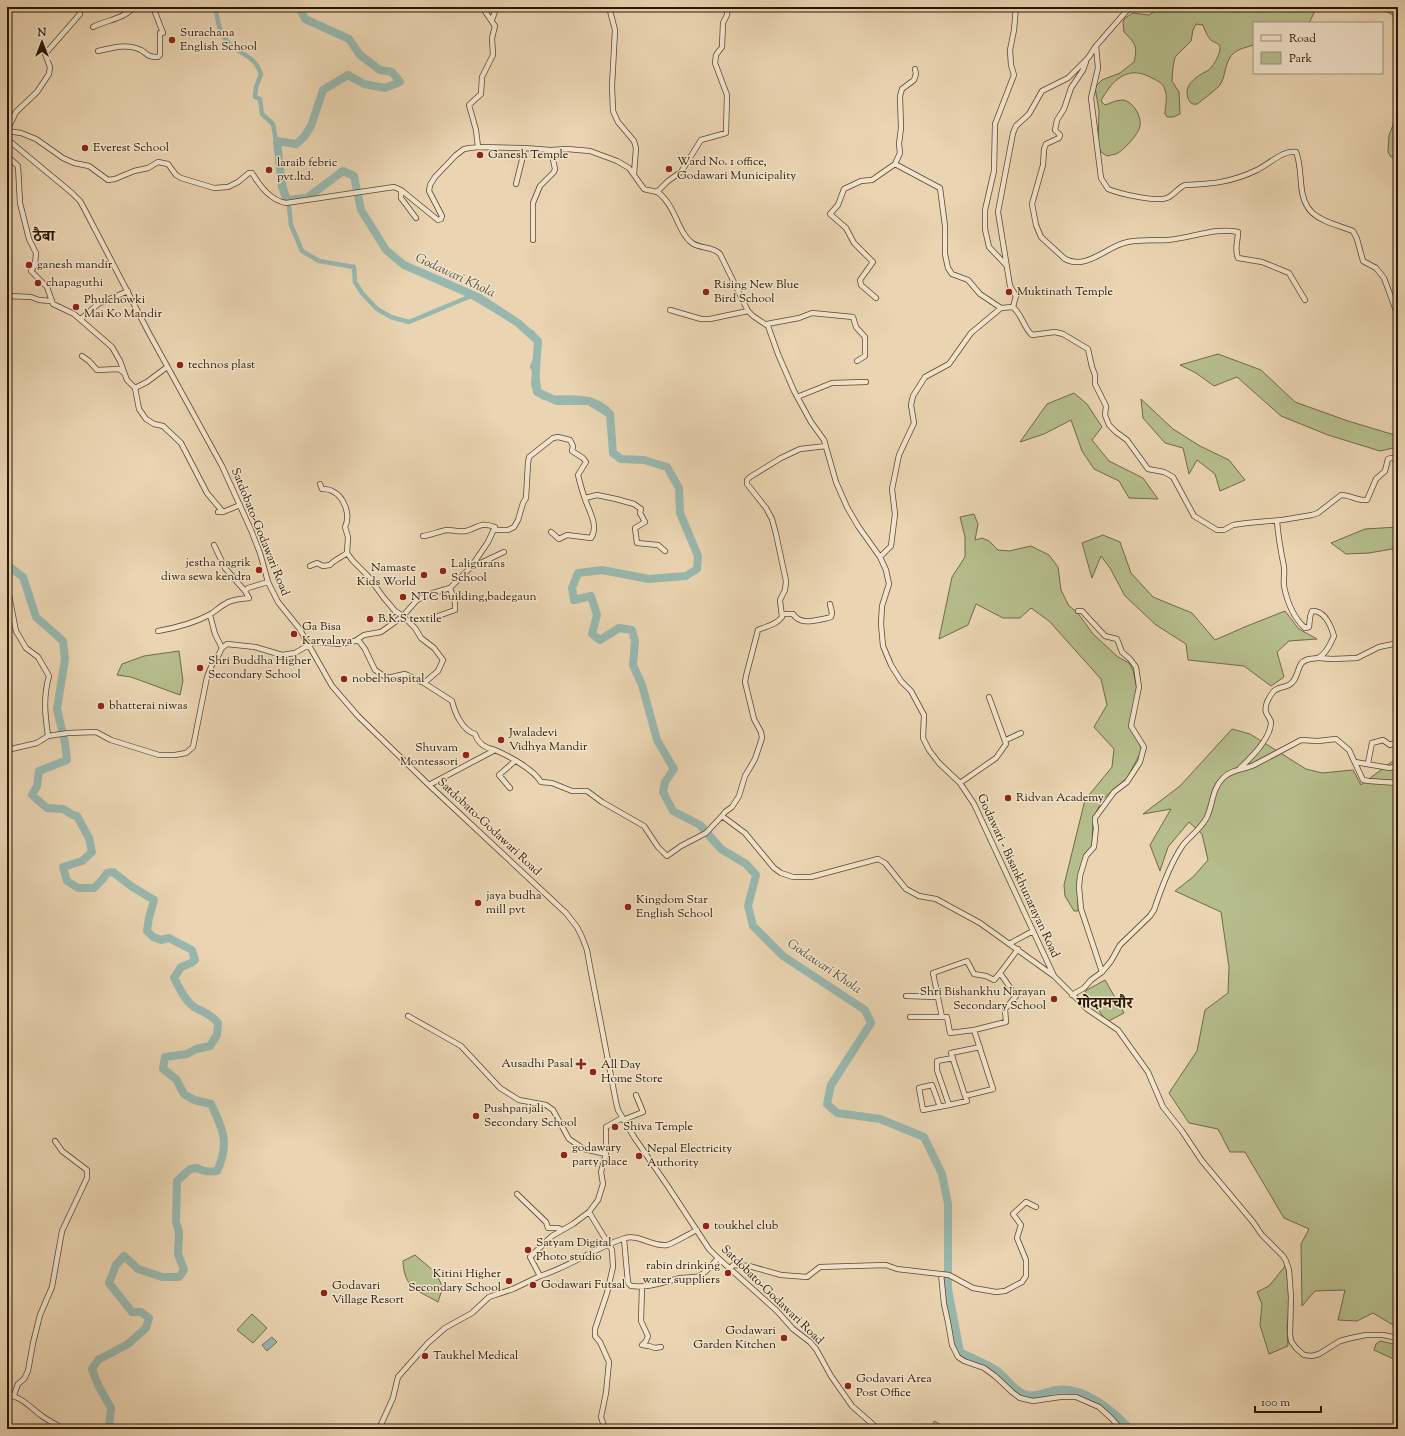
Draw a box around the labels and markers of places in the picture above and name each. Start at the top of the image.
place label: Surachana English School [180,24,258,56]
marker: Surachana English School [167,35,177,45]
place label: Everest School [93,139,170,157]
marker: Everest School [80,143,90,153]
place label: Ganesh Temple [488,146,569,164]
marker: Ganesh Temple [475,150,485,160]
place label: Ward No. 1 office, Godawari Municipality [677,153,796,185]
place label: laraib febric pvt.ltd. [277,154,338,186]
marker: Ward No. 1 office, Godawari Municipality [664,164,674,174]
marker: laraib febric pvt.ltd. [264,165,274,175]
place label: ganesh mandir [37,256,113,274]
marker: ganesh mandir [24,260,34,270]
place label: chapaguthi [46,274,104,292]
place label: Rising New Blue Bird School [714,276,800,308]
marker: chapaguthi [33,278,43,288]
place label: Muktinath Temple [1017,283,1114,301]
marker: Rising New Blue Bird School [701,287,711,297]
marker: Muktinath Temple [1004,287,1014,297]
place label: Phulchowki Mai Ko Mandir [84,291,162,323]
marker: Phulchowki Mai Ko Mandir [71,302,81,312]
place label: technos plast [188,356,255,374]
marker: technos plast [175,360,185,370]
place label: jestha nagrik diwa sewa kendra [161,554,251,586]
place label: Laligurans School [451,555,505,587]
place label: Namaste Kids World [357,559,416,591]
marker: jestha nagrik diwa sewa kendra [254,565,264,575]
marker: Laligurans School [438,566,448,576]
marker: Namaste Kids World [419,570,429,580]
place label: NTC building,badegaun [411,588,537,606]
marker: NTC building,badegaun [398,592,408,602]
place label: B.K.S textile [378,610,442,628]
marker: B.K.S textile [365,614,375,624]
place label: Ga Bisa Karyalaya [302,618,353,650]
marker: Ga Bisa Karyalaya [289,629,299,639]
place label: Shri Buddha Higher Secondary School [208,652,312,684]
marker: Shri Buddha Higher Secondary School [195,663,205,673]
place label: nobel hospital [352,670,425,688]
marker: nobel hospital [339,674,349,684]
place label: bhatterai niwas [109,697,188,715]
marker: bhatterai niwas [96,701,106,711]
place label: Jwaladevi Vidhya Mandir [508,724,588,756]
marker: Jwaladevi Vidhya Mandir [496,735,506,745]
place label: Shuvam Montessori [400,739,459,771]
marker: Shuvam Montessori [461,750,471,760]
place label: Ridvan Academy [1016,789,1104,807]
marker: Ridvan Academy [1003,793,1013,803]
place label: jaya budha mill pvt [486,887,542,919]
place label: Kingdom Star English School [636,891,714,923]
marker: jaya budha mill pvt [473,898,483,908]
marker: Kingdom Star English School [623,902,633,912]
place label: Shri Bishankhu Narayan Secondary School [920,983,1047,1015]
marker: Shri Bishankhu Narayan Secondary School [1049,994,1059,1004]
place label: Ausadhi Pasal [501,1055,574,1073]
place label: All Day Home Store [601,1056,663,1088]
marker: Ausadhi Pasal [576,1059,586,1069]
marker: All Day Home Store [588,1067,598,1077]
place label: Pushpanjali Secondary School [484,1100,577,1132]
marker: Pushpanjali Secondary School [471,1111,481,1121]
place label: Shiva Temple [623,1118,694,1136]
marker: Shiva Temple [610,1122,620,1132]
place label: godawary party place [572,1139,628,1171]
place label: Nepal Electricity Authority [647,1140,732,1172]
marker: godawary party place [559,1150,569,1160]
marker: Nepal Electricity Authority [634,1151,644,1161]
place label: toukhel club [714,1217,779,1235]
marker: toukhel club [701,1221,711,1231]
place label: Satyam Digital Photo studio [536,1234,612,1266]
marker: Satyam Digital Photo studio [523,1245,533,1255]
place label: rabin drinking water suppliers [643,1257,720,1289]
place label: Kitini Higher Secondary School [408,1265,502,1297]
marker: rabin drinking water suppliers [723,1268,733,1278]
marker: Kitini Higher Secondary School [504,1276,514,1286]
place label: Godawari Futsal [541,1276,626,1294]
place label: Godavari Village Resort [332,1277,404,1309]
marker: Godawari Futsal [528,1280,538,1290]
marker: Godavari Village Resort [319,1288,329,1298]
place label: Godawari Garden Kitchen [693,1322,777,1354]
marker: Godawari Garden Kitchen [779,1333,789,1343]
place label: Taukhel Medical [433,1347,519,1365]
marker: Taukhel Medical [420,1351,430,1361]
place label: Godavari Area Post Office [856,1370,932,1402]
marker: Godavari Area Post Office [843,1381,853,1391]

